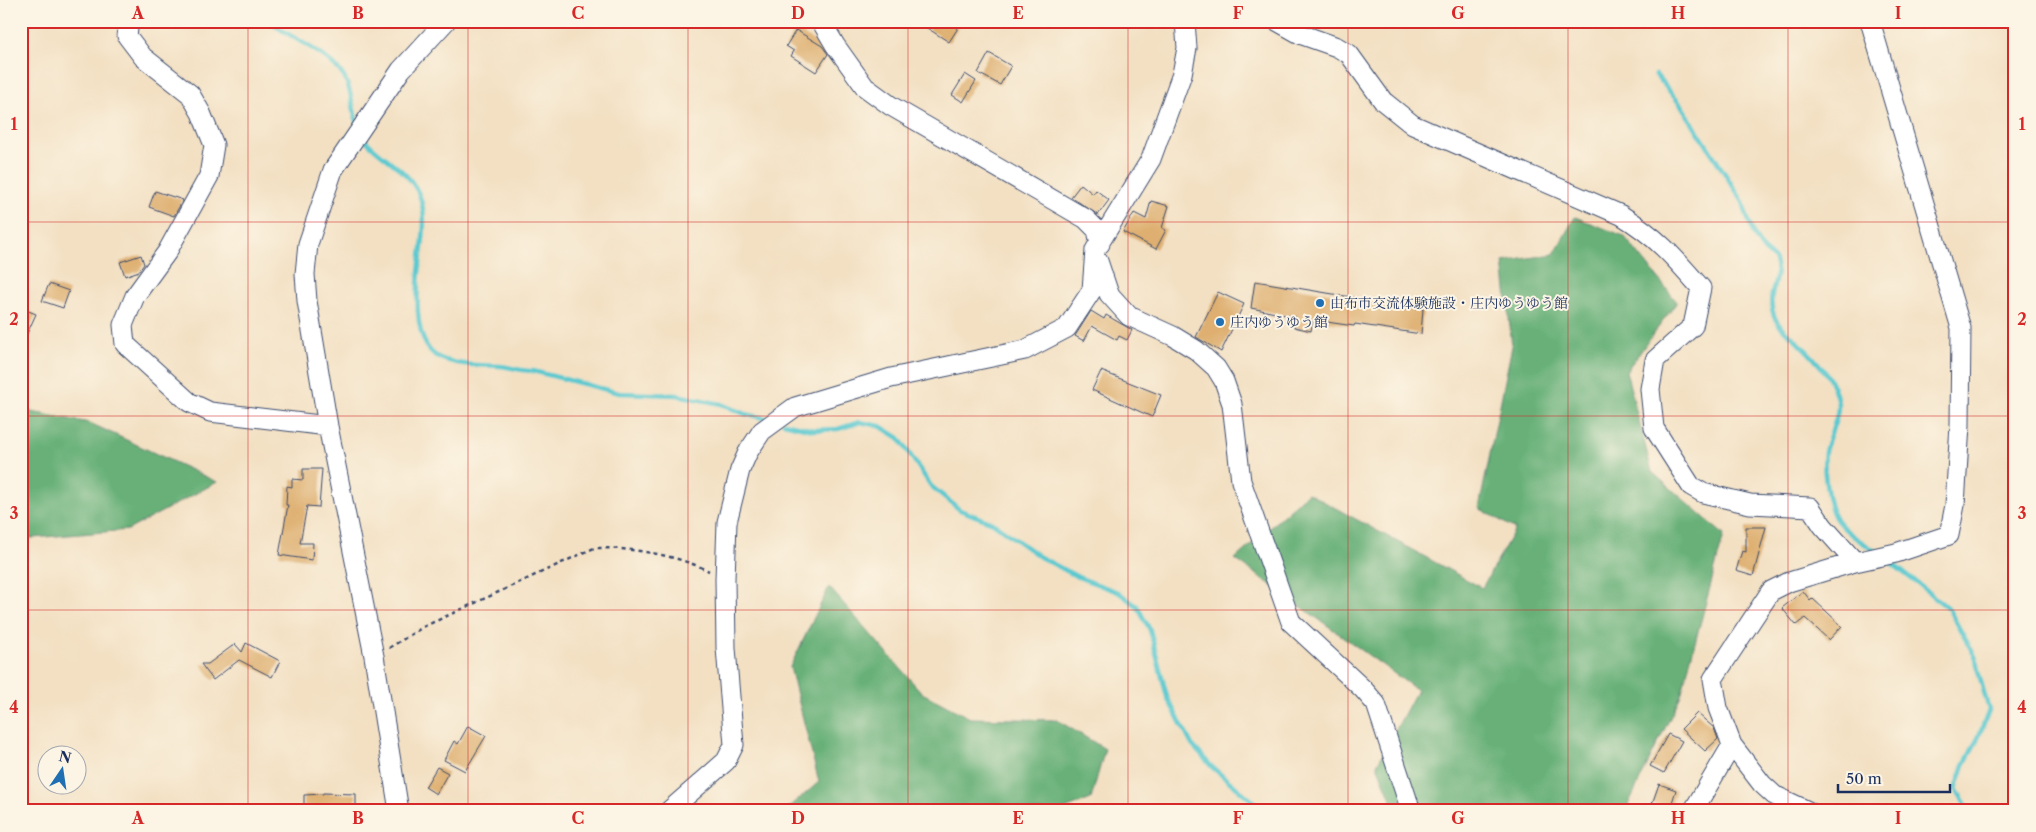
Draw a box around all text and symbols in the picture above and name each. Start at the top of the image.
text: A [131,3,145,23]
text: B [352,3,364,23]
text: C [572,3,584,23]
text: D [791,3,805,23]
text: E [1012,3,1024,23]
text: F [1233,3,1244,23]
text: G [1451,3,1465,23]
text: H [1671,3,1685,23]
text: I [1895,3,1902,23]
text: 1 [10,114,18,134]
text: 1 [2018,114,2026,134]
place label: 由布市交流体験施設・庄内ゆうゆう館 [1330,294,1568,312]
marker: 由布市交流体験施設・庄内ゆうゆう館 [1314,297,1326,309]
text: 2 [9,309,19,329]
text: 2 [2017,309,2027,329]
place label: 庄内ゆうゆう館 [1230,313,1328,331]
marker: 庄内ゆうゆう館 [1214,316,1226,328]
text: 3 [9,503,19,523]
text: 3 [2017,503,2027,523]
text: 4 [9,697,19,717]
text: 4 [2017,697,2027,717]
north arrow [38,744,88,794]
text: N [57,747,73,767]
scale bar [1838,762,1951,794]
text: 50 m [1846,769,1882,788]
text: A [131,808,145,828]
text: B [352,808,364,828]
text: C [572,808,584,828]
text: D [791,808,805,828]
text: E [1012,808,1024,828]
text: F [1233,808,1244,828]
text: G [1451,808,1465,828]
text: H [1671,808,1685,828]
text: I [1895,808,1902,828]

